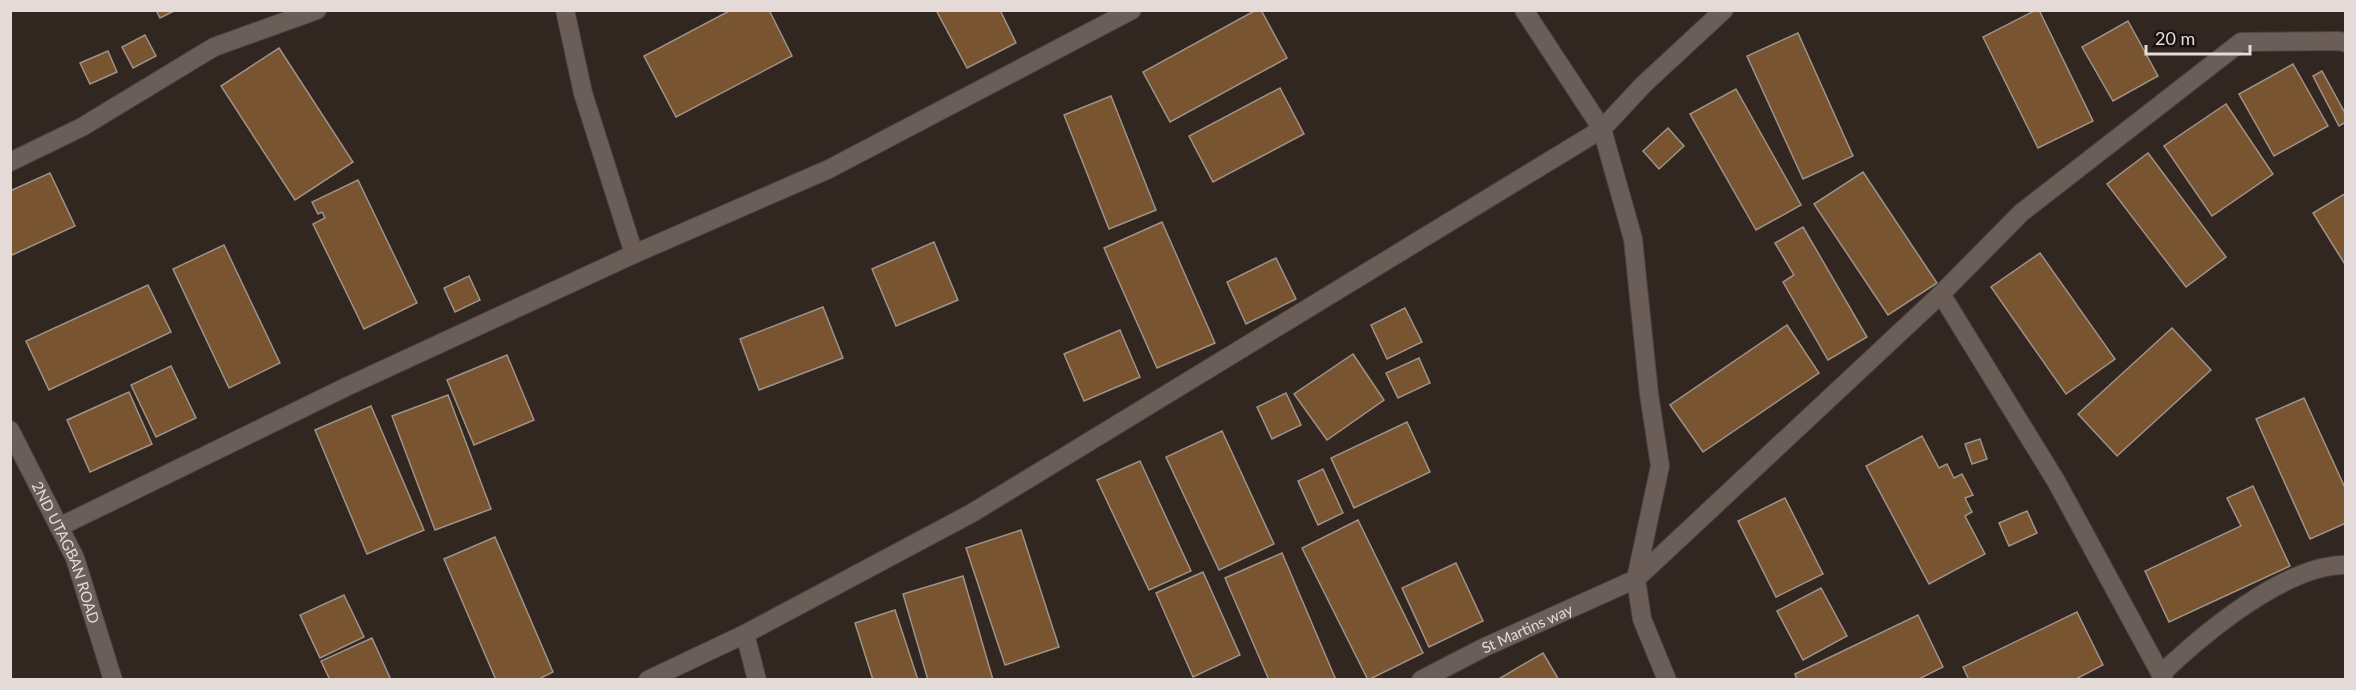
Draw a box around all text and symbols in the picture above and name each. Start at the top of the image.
scale bar [2146,18,2250,56]
text: 20 m [2155,27,2195,49]
street label: 2ND UTAGBAN ROAD [29,478,104,625]
street label: St Martins way [1479,600,1576,656]

